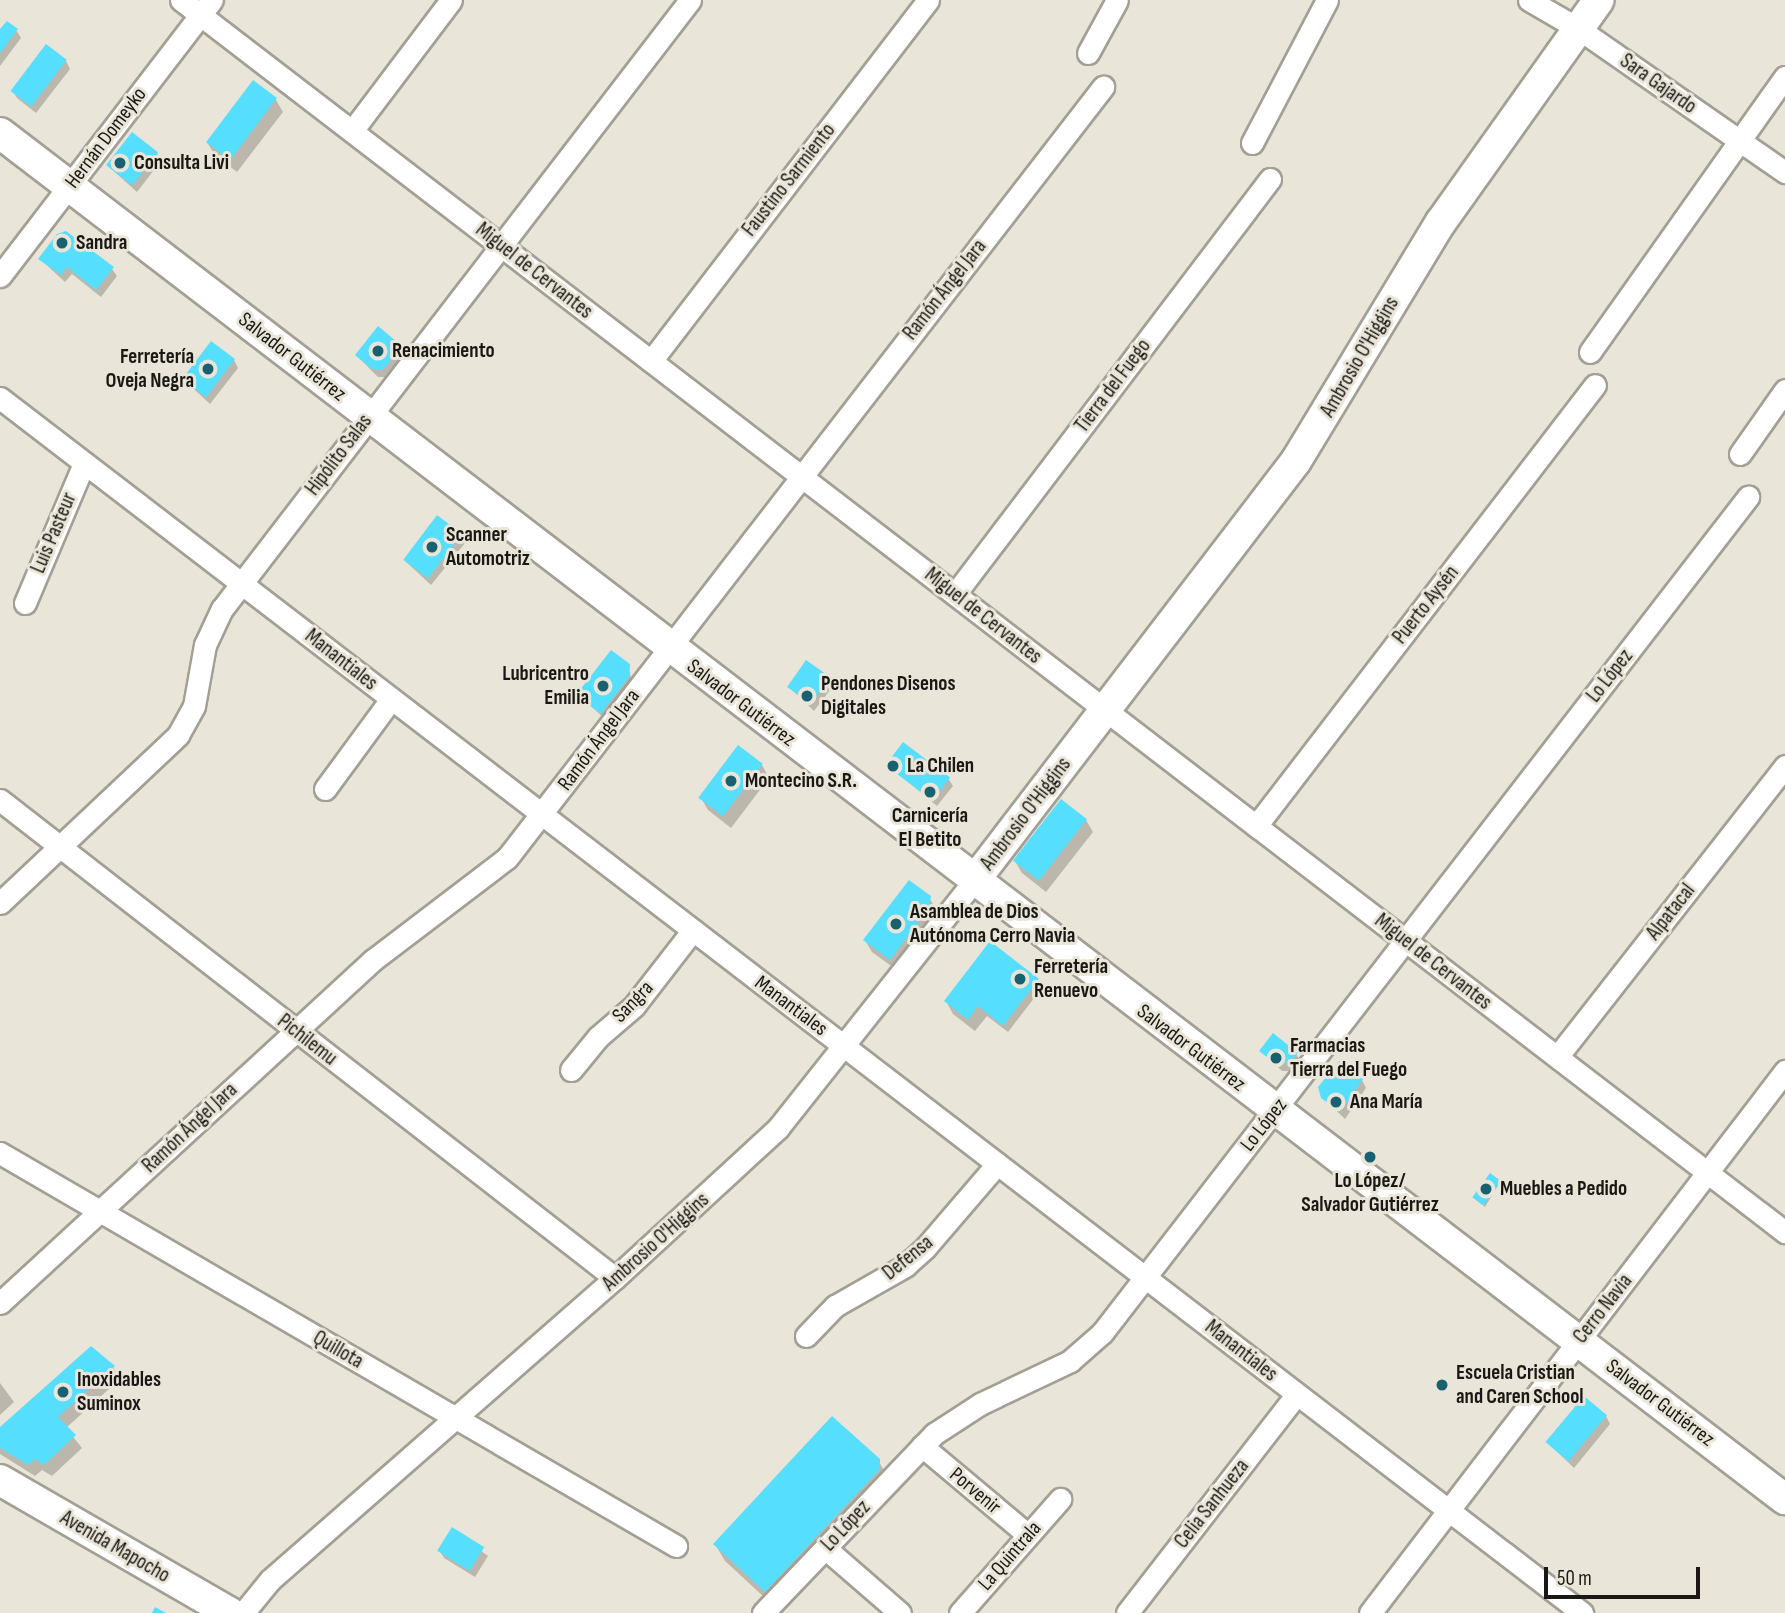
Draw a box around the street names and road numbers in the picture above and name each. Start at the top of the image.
street label: Sara Gajardo [1615,49,1701,119]
street label: Hernán Domeyko [60,83,152,193]
street label: Faustino Sarmiento [737,119,841,241]
street label: Miguel de Cervantes [470,217,598,325]
street label: Ramón Ángel Jara [898,235,992,345]
street label: Ambrosio O'Higgins [1315,292,1405,422]
street label: Salvador Gutiérrez [233,307,351,407]
street label: Tierra del Fuego [1070,334,1156,438]
street label: Hipólito Salas [300,409,378,501]
street label: Luis Pasteur [26,489,82,577]
street label: Puerto Aysén [1388,561,1464,649]
street label: Miguel de Cervantes [919,562,1047,670]
street label: Manantiales [300,624,382,696]
street label: Lo López [1581,644,1639,708]
street label: Salvador Gutiérrez [682,654,800,752]
street label: Ramón Ángel Jara [553,684,645,796]
street label: Ambrosio O'Higgins [975,753,1077,875]
street label: Alpatacal [1641,879,1701,945]
street label: Miguel de Cervantes [1369,908,1497,1016]
street label: Manantiales [749,970,833,1042]
street label: Sangra [607,976,659,1028]
street label: Salvador Gutiérrez [1132,999,1250,1097]
street label: Pichilemu [272,1009,342,1071]
street label: Ramón Ángel Jara [137,1078,243,1178]
street label: Lo López [1235,1093,1293,1157]
street label: Ambrosio O'Higgins [597,1188,715,1296]
street label: Defensa [878,1230,938,1286]
street label: Cerro Navia [1568,1269,1638,1349]
street label: Manantiales [1200,1315,1282,1387]
street label: Quillota [308,1326,368,1374]
street label: Salvador Gutiérrez [1601,1354,1719,1452]
street label: Celia Sanhueza [1169,1454,1255,1554]
street label: Porvenir [944,1462,1006,1520]
street label: Lo López [816,1495,876,1557]
street label: Avenida Mapocho [56,1506,174,1588]
street label: La Quintrala [973,1516,1047,1596]

